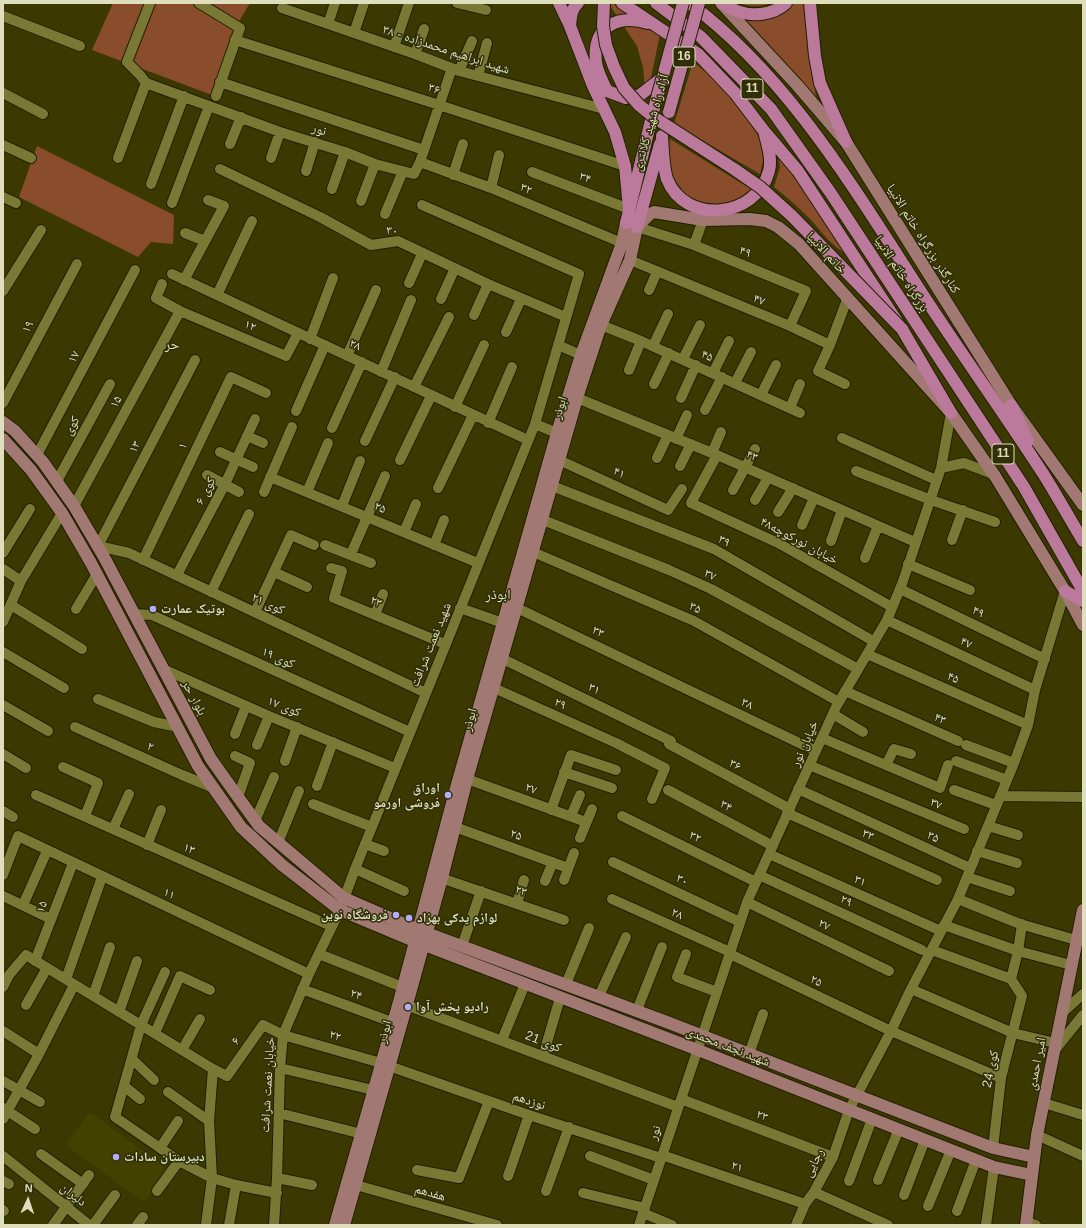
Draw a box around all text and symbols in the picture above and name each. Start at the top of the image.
street label: شهید ابراهیم محمدزاده - ۳۸ [380,22,512,78]
road number: 16 [673,47,695,67]
street label: آزاد راه شهید کلانتری [630,73,672,173]
road number: 11 [741,79,763,99]
street label: ۳۶ [426,80,442,98]
street label: نور [310,120,328,140]
street label: ۳۴ [577,169,593,187]
street label: ۳۲ [518,180,534,198]
street label: کنارگذر بزرگراه خاتم الانبیا [883,182,963,296]
street label: ۳۰ [386,223,398,239]
street label: خاتم الانبیا [803,229,849,277]
street label: بزرگراه خاتم الانبیا [870,233,932,315]
street label: ۴۹ [737,243,753,261]
street label: ۴۷ [751,291,767,309]
street label: ۱۲ [242,317,258,335]
street label: ۱۹ [18,318,38,336]
street label: ۲۸ [346,336,364,354]
district label: حر [165,337,179,353]
street label: ۴۵ [698,347,716,365]
street label: ۱۷ [64,348,84,366]
street label: ۱۵ [106,393,126,411]
street label: ابوذر [549,395,571,421]
street label: کوی [60,414,84,438]
street label: ۱۳ [125,438,145,456]
street label: ۱ [175,440,191,452]
road number: 11 [992,444,1014,464]
street label: ۴۳ [743,447,761,465]
street label: ۴۱ [610,463,628,483]
street label: کوی ۶ [192,475,220,507]
street label: ۲۵ [372,499,388,517]
street label: خیابان نورکوچه۴۸ [757,514,841,568]
street label: ۳۹ [715,531,733,551]
street label: ۳۷ [701,565,719,585]
district label: ابوذر [486,587,510,603]
street label: کوی ۲۱ [249,590,287,618]
street label: ۲۳ [368,593,384,611]
street label: ۳۵ [686,598,704,618]
place label: بوتیک عمارت [161,601,225,617]
street label: شهید نعمت شرافت [407,601,455,689]
street label: ۴۹ [969,602,987,622]
marker: بوتیک عمارت [148,604,158,614]
street label: ۳۳ [589,622,607,642]
street label: ۴۷ [957,633,975,653]
street label: کوی ۱۹ [259,644,297,672]
street label: ۴۵ [944,669,962,687]
street label: بلوار حر [178,678,210,718]
street label: ۳۱ [585,679,603,699]
street label: کوی ۱۷ [265,693,303,721]
street label: ۳۸ [738,694,756,714]
street label: ۲۹ [551,695,569,713]
street label: ابوذر [459,707,481,733]
street label: ۴۳ [931,710,949,728]
street label: خیابان نور [788,718,822,770]
street label: ۲ [144,739,156,755]
street label: ۳۶ [726,755,744,775]
place label: اوراق فروشی اورمو [374,780,440,811]
street label: ۲۷ [523,780,539,798]
marker: اوراق فروشی اورمو [443,790,453,800]
street label: ۳۷ [928,795,944,813]
street label: ۳۴ [717,796,735,816]
street label: ۲۵ [508,826,524,844]
street label: ۳۳ [859,826,877,844]
street label: ۳۲ [686,827,704,847]
street label: ۳۵ [924,827,942,847]
street label: ۱۳ [180,840,198,858]
street label: ۳۰ [673,870,691,890]
street label: ۳۱ [851,872,869,890]
street label: ۲۳ [513,882,529,900]
street label: ۱۱ [160,884,178,904]
street label: ۲۹ [837,891,855,911]
street label: ۱۵ [33,899,51,915]
street label: ۲۸ [668,905,686,923]
place label: فروشگاه نوین [321,907,388,923]
marker: فروشگاه نوین [391,910,401,920]
place label: لوازم یدکی بهزاد [417,910,497,926]
marker: لوازم یدکی بهزاد [404,913,414,923]
street label: ۲۷ [815,915,833,935]
street label: ۲۵ [807,971,825,991]
street label: ۲۴ [348,986,364,1004]
place label: رادیو پخش آوا [416,999,489,1015]
marker: رادیو پخش آوا [403,1002,413,1012]
street label: ابوذر [374,1019,396,1045]
street label: شهید نجف محمدی [684,1024,772,1070]
street label: ۲۲ [327,1027,343,1045]
street label: کوی 21 [523,1028,563,1056]
street label: ۶ [228,1034,244,1048]
street label: امیر احمدی [1024,1036,1050,1092]
street label: خیابان نعمت شرافت [258,1037,278,1133]
street label: کوی 24 [979,1049,1003,1089]
street label: نوزدهم [511,1088,547,1114]
street label: ۲۳ [754,1107,770,1125]
street label: نور [645,1124,665,1142]
street label: رجایی [800,1146,828,1180]
place label: دبیرستان سادات [124,1149,205,1165]
marker: دبیرستان سادات [111,1152,121,1162]
street label: ۲۱ [729,1158,745,1176]
north arrow [8,1180,48,1220]
street label: دلیران [57,1180,89,1210]
street label: هفدهم [413,1181,447,1205]
text: N [24,1182,33,1194]

